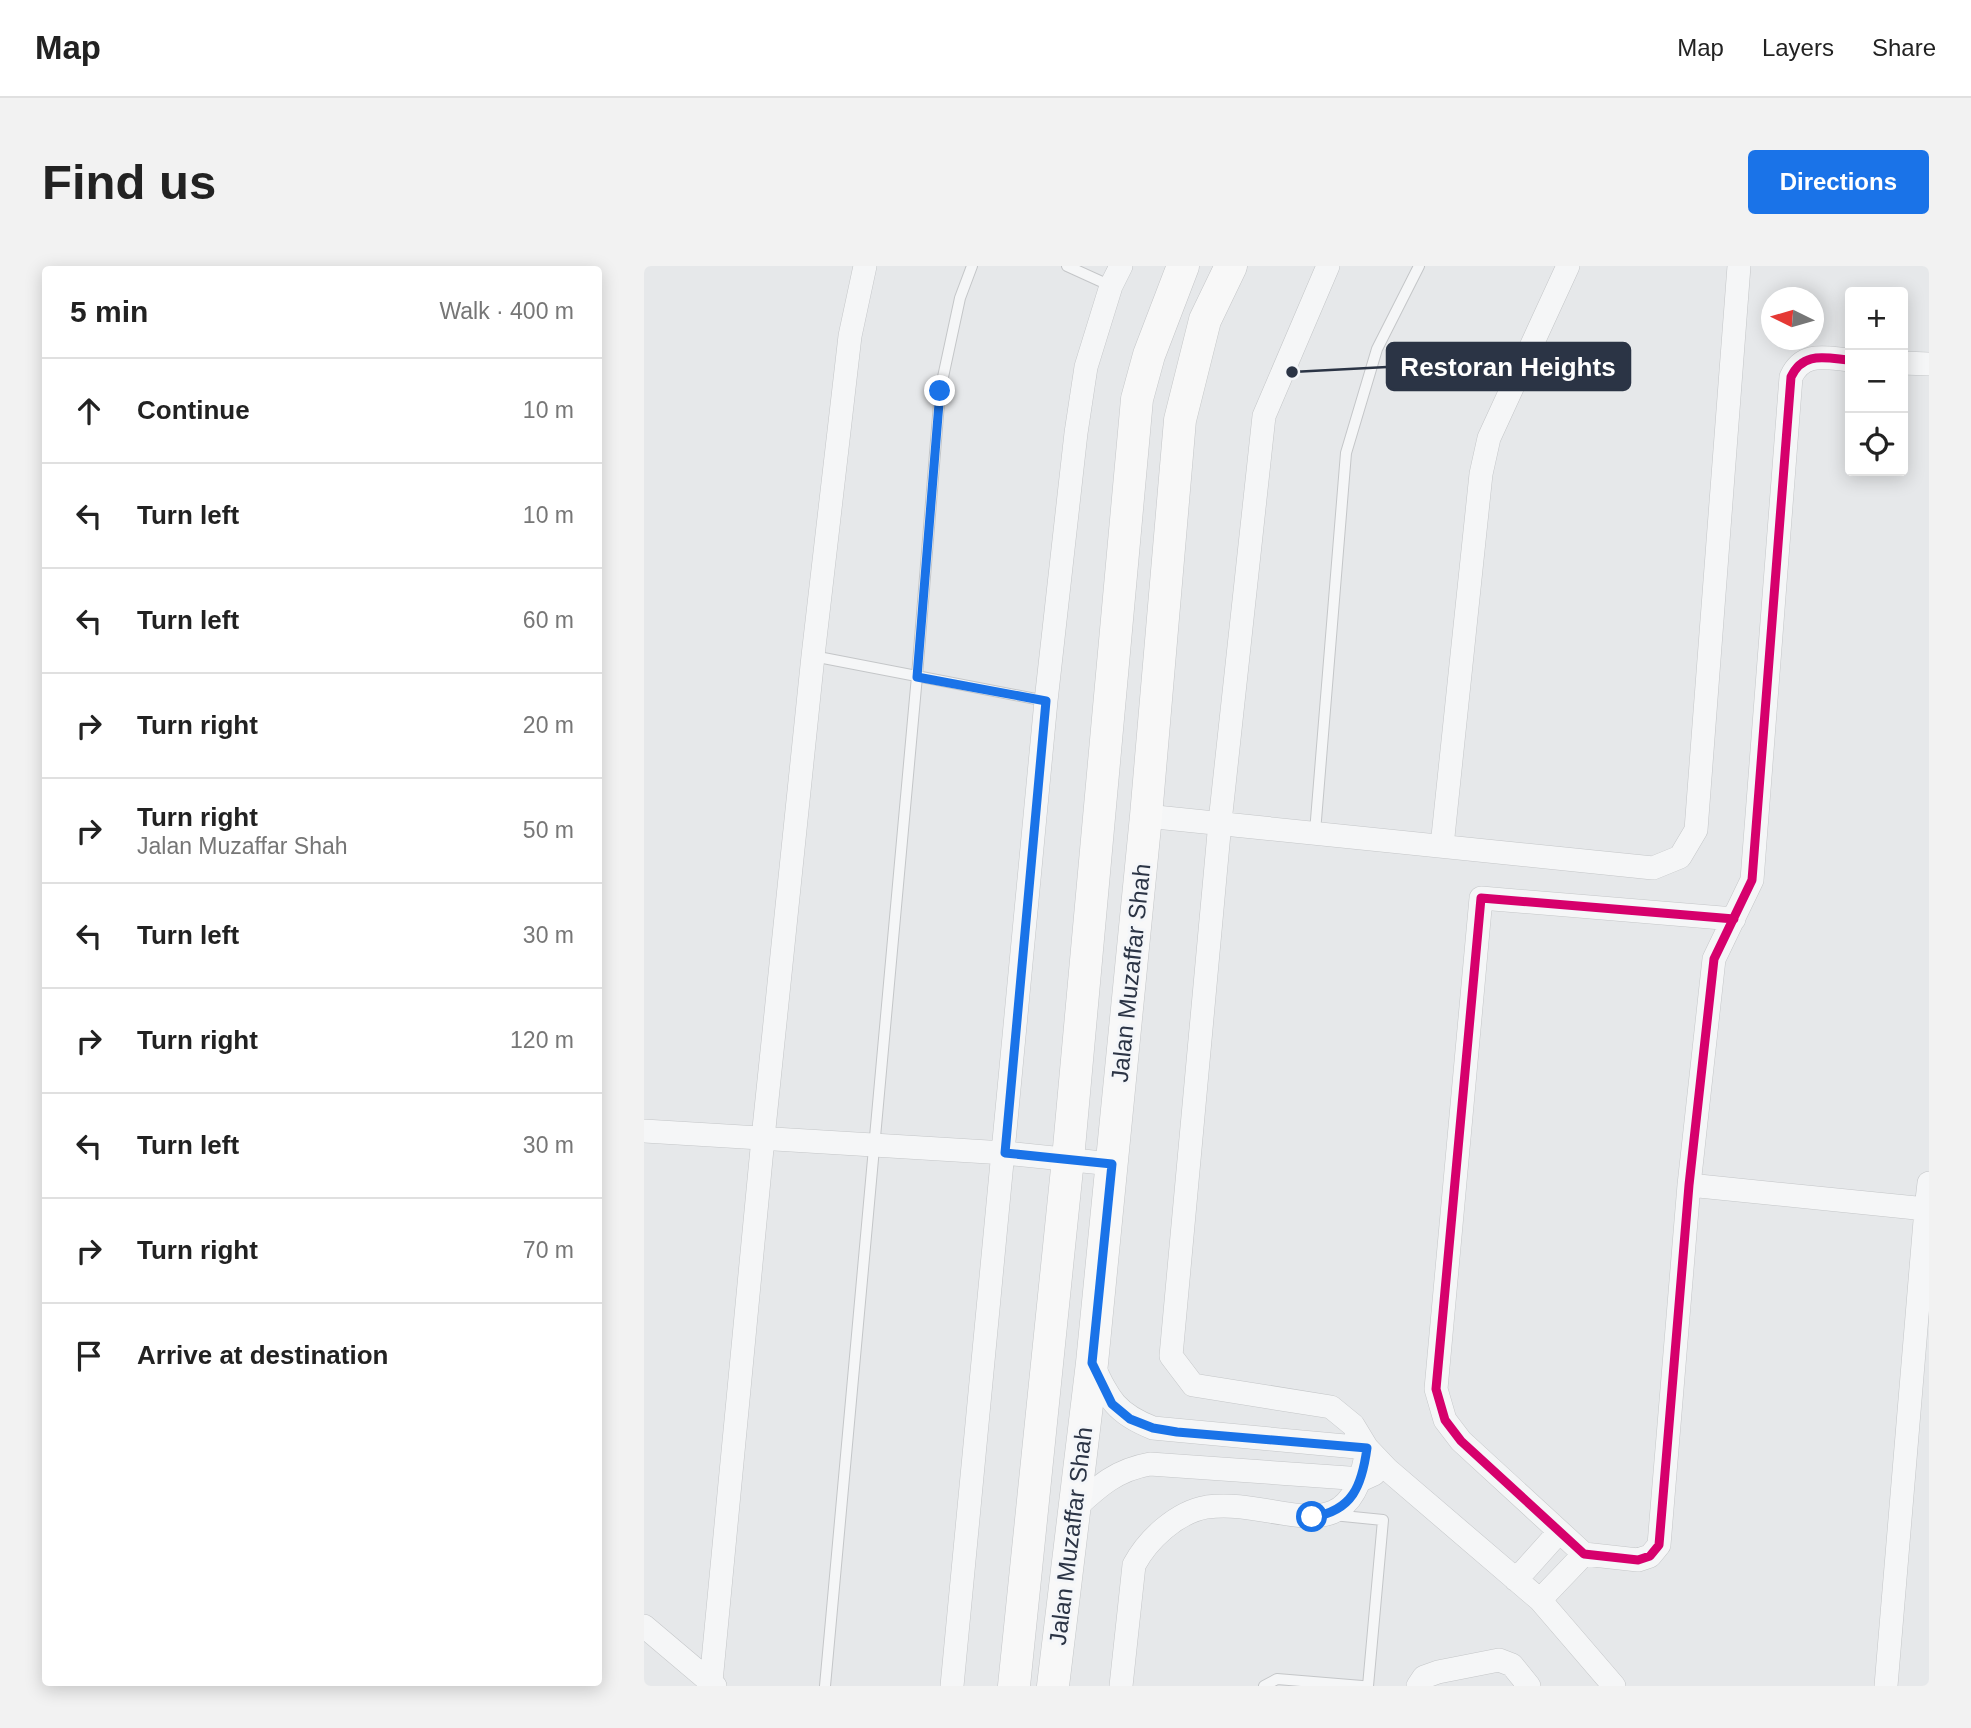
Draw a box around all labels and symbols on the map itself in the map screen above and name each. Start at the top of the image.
north arrow [1761,287,1824,350]
callout: Restoran Heights [1387,343,1630,390]
text: Restoran Heights [1400,352,1616,382]
route end [924,375,955,406]
street label: Jalan Muzaffar Shah [1106,862,1155,1084]
street label: Jalan Muzaffar Shah [1044,1425,1097,1647]
route start [1296,1501,1327,1532]

